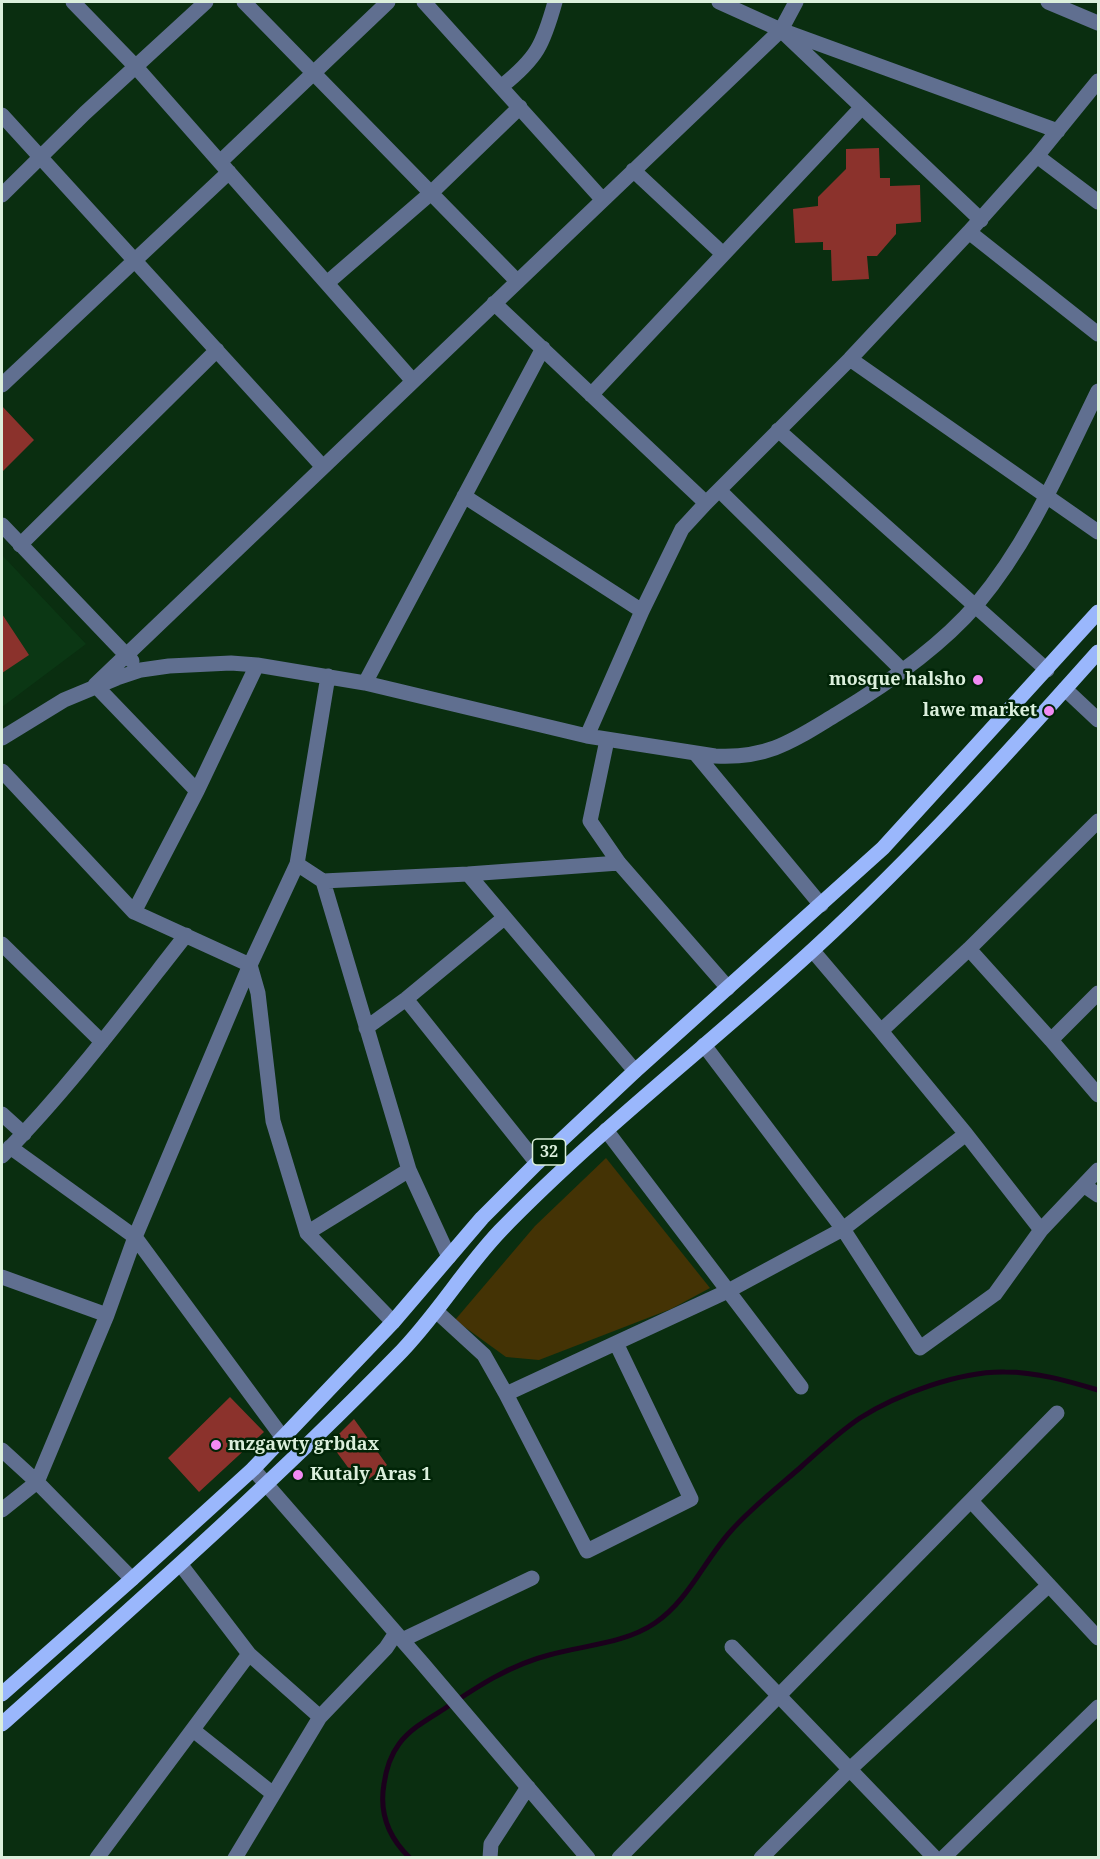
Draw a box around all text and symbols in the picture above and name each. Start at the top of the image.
place label: mosque halsho [829,669,966,691]
marker: mosque halsho [971,673,985,687]
place label: lawe market [923,700,1037,722]
marker: lawe market [1042,704,1056,718]
road number: 32 [532,1139,566,1165]
place label: mzgawty grbdax [228,1434,379,1456]
marker: mzgawty grbdax [209,1438,223,1452]
place label: Kutaly Aras 1 [310,1464,431,1486]
marker: Kutaly Aras 1 [291,1468,305,1482]

